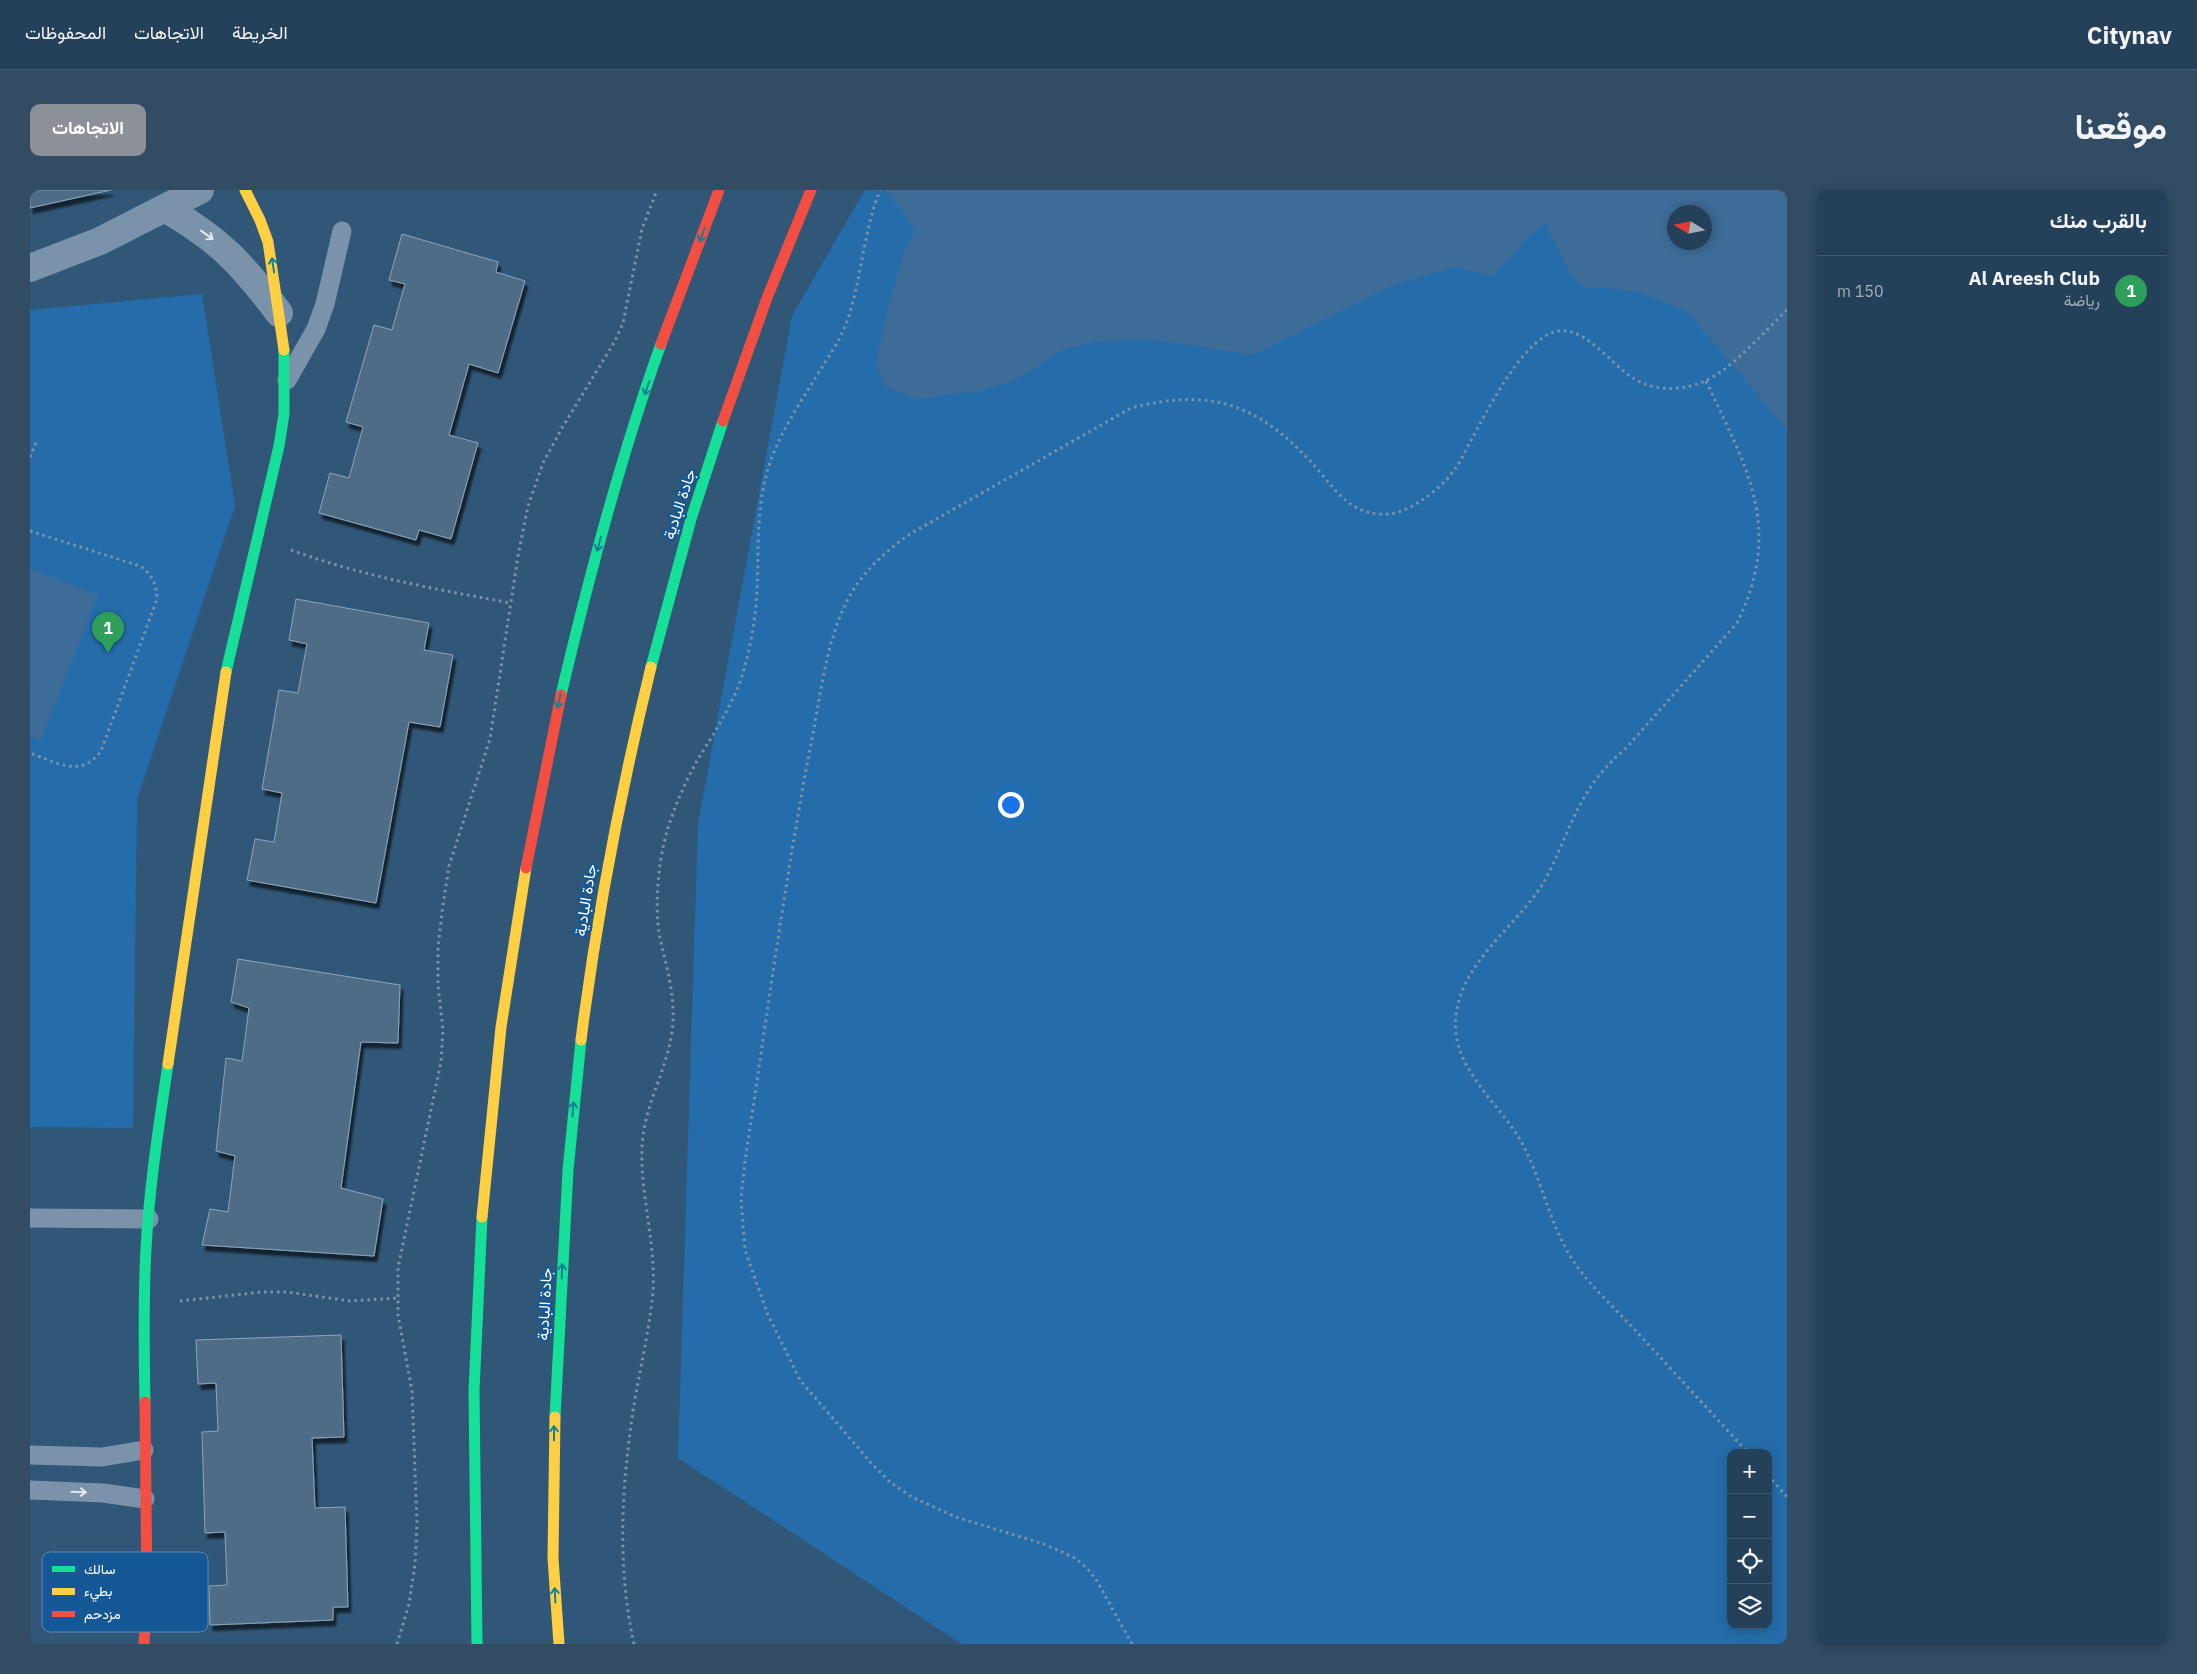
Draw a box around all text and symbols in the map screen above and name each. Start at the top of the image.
text: Citynav [2087,19,2172,51]
text: المحفوظات [25,21,106,44]
text: الاتجاهات [134,21,204,44]
text: الخريطة [232,21,288,44]
text: موقعنا [2074,103,2167,149]
button: الاتجاهات [30,104,146,156]
north arrow [1667,205,1712,250]
text: بالقرب منك [2050,206,2147,234]
one-way arrow [696,228,705,243]
one-way arrow [200,230,214,240]
one-way arrow [267,257,277,273]
text: Al Areesh Club [1968,266,2100,290]
text: 150 m [1837,281,1884,301]
text: 1 [2126,281,2136,301]
text: رياضة [2064,290,2100,310]
one-way arrow [641,380,651,396]
street label: جادة البادية [658,466,700,542]
one-way arrow [594,535,604,551]
pin: 1 [92,612,124,653]
one-way arrow [554,693,563,709]
your location [998,792,1024,818]
street label: جادة البادية [569,862,601,938]
one-way arrow [569,1101,578,1117]
one-way arrow [558,1263,567,1279]
street label: جادة البادية [532,1267,556,1341]
one-way arrow [549,1425,559,1442]
map controls [1727,1449,1772,1629]
button: + [1727,1449,1772,1494]
one-way arrow [70,1487,86,1497]
button: − [1727,1494,1772,1539]
button: locate [1727,1539,1772,1584]
legend [42,1552,208,1632]
text: سالك [84,1560,115,1578]
text: بطيء [84,1582,112,1603]
button: layers [1727,1584,1772,1629]
one-way arrow [550,1588,559,1604]
text: مزدحم [84,1605,121,1623]

